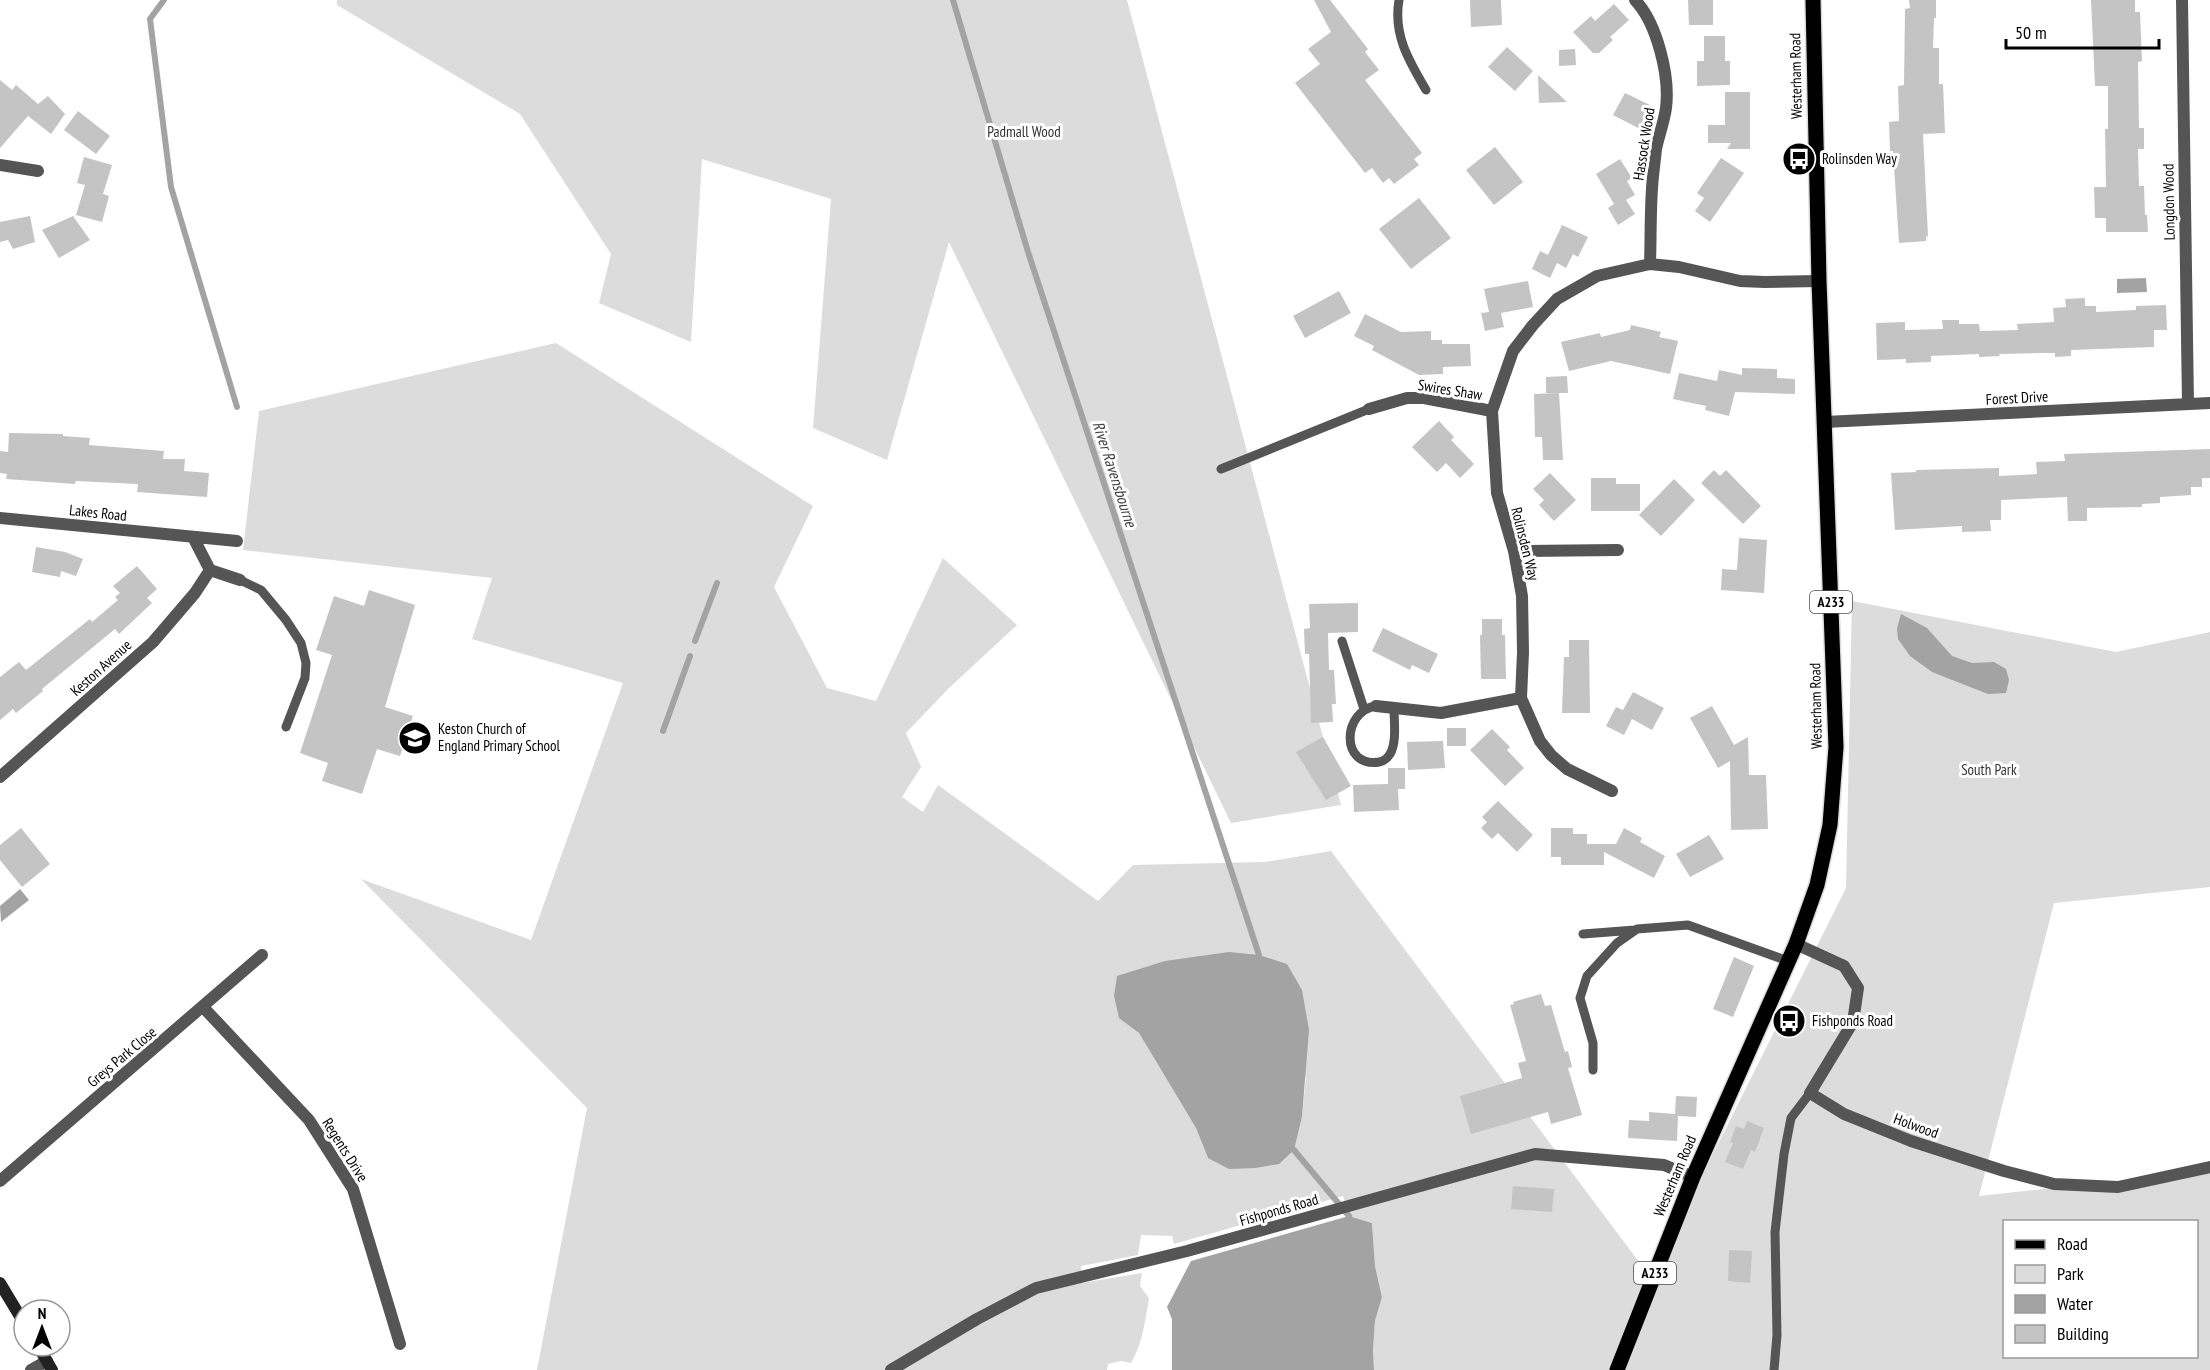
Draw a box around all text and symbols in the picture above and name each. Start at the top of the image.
scale bar [2006,12,2159,50]
text: 50 m [2015,21,2047,44]
street label: Westerham Road [1785,33,1806,119]
street label: Hassock Wood [1628,106,1659,182]
park label: Padmall Wood [987,122,1061,141]
bus stop icon: Rolinsden Way [1781,141,1817,177]
place label: Rolinsden Way [1822,149,1897,168]
street label: Longdon Wood [2158,164,2179,240]
street label: Swires Shaw [1417,375,1484,404]
street label: Forest Drive [1985,386,2049,409]
water label: River Ravensbourne [1089,419,1142,531]
street label: Lakes Road [68,500,128,525]
street label: Rolinsden Way [1507,505,1544,583]
road number: A233 [1810,591,1852,613]
street label: Keston Avenue [66,635,135,700]
street label: Westerham Road [1805,663,1826,749]
place label: Keston Church of England Primary School [438,719,561,755]
school or university icon: Keston Church of England Primary School [397,720,433,756]
park label: South Park [1961,760,2017,779]
bus stop icon: Fishponds Road [1771,1003,1807,1039]
place label: Fishponds Road [1812,1011,1893,1030]
street label: Greys Park Close [83,1022,160,1091]
street label: Holwood [1891,1109,1941,1142]
street label: Regents Drive [318,1114,372,1185]
street label: Westerham Road [1649,1132,1700,1219]
street label: Fishponds Road [1237,1189,1320,1230]
legend [2003,1220,2198,1358]
text: Road [2057,1232,2088,1255]
road number: A233 [1634,1262,1676,1284]
text: Park [2057,1262,2084,1285]
text: Water [2057,1292,2093,1315]
north arrow [12,1298,72,1358]
text: N [38,1303,46,1323]
text: Building [2057,1322,2109,1345]

